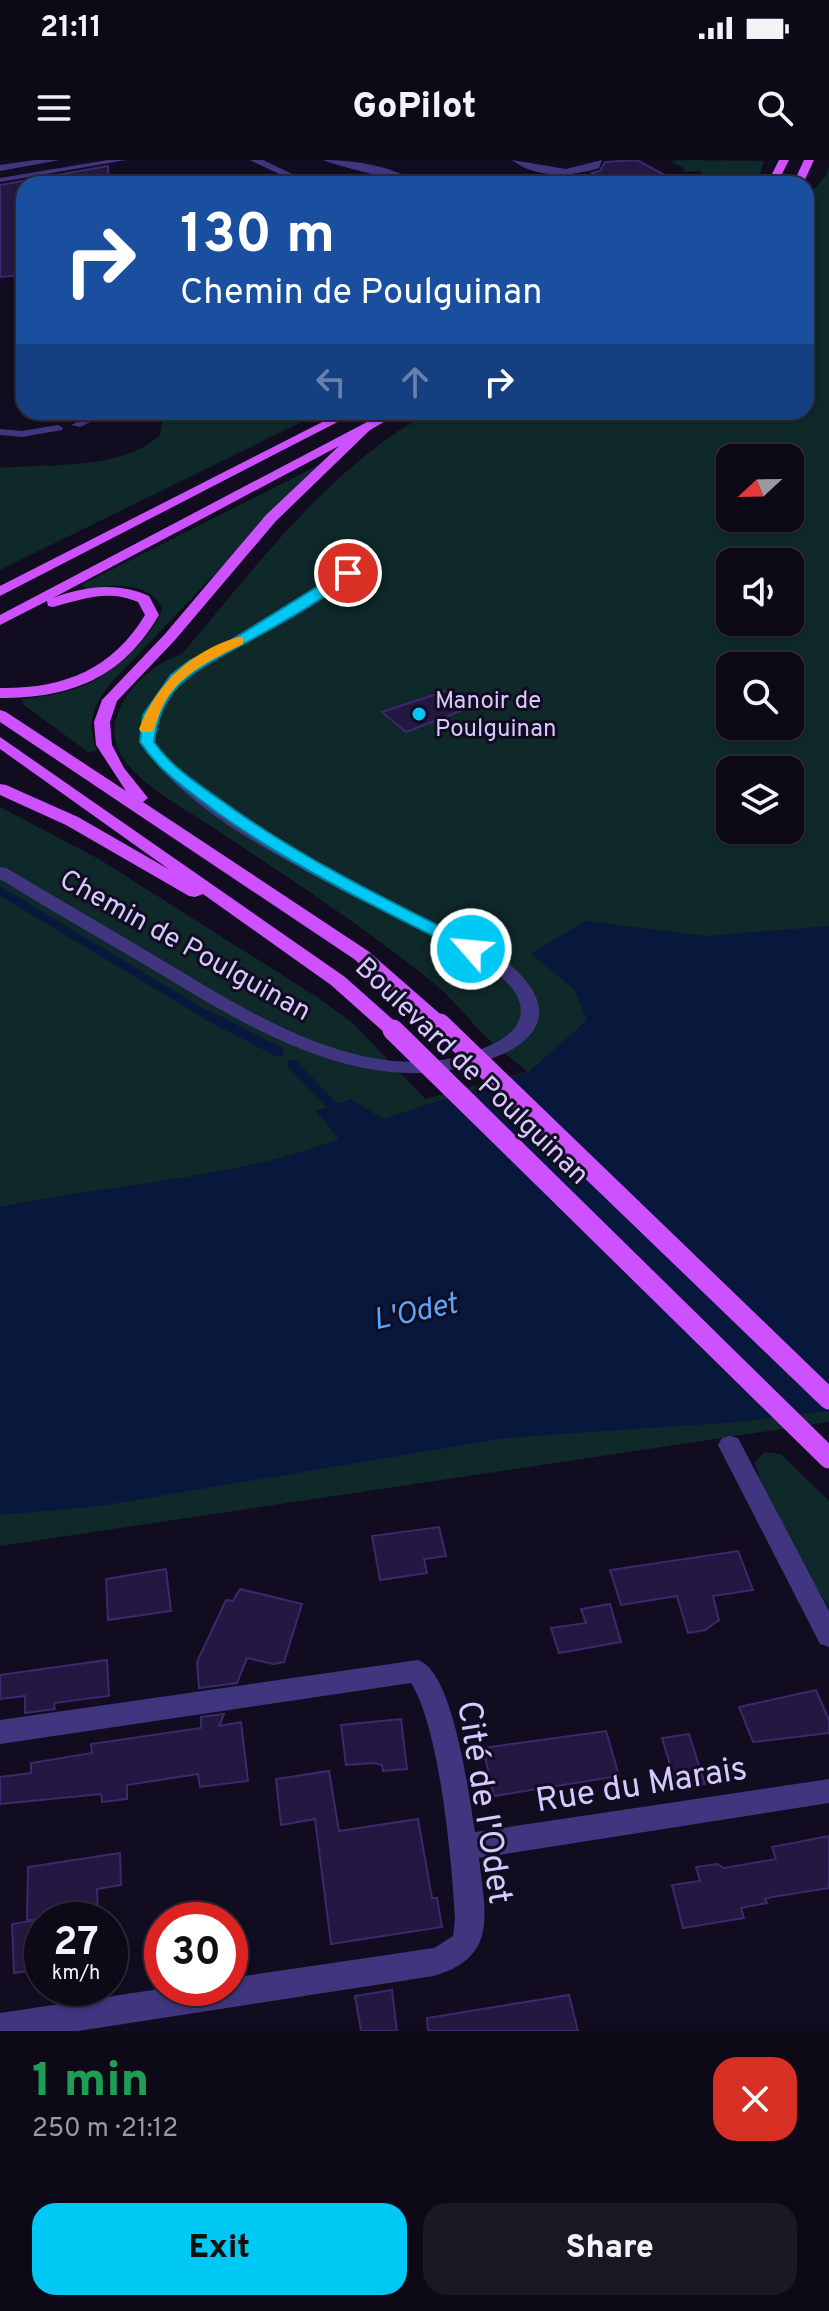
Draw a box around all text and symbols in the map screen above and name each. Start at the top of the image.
text: 21:11 [40,10,102,47]
text: GoPilot [353,85,476,131]
icon: menu [32,86,76,130]
icon: search [753,86,797,130]
text: 130 m [180,202,335,272]
icon: right [48,208,152,312]
text: Chemin de Poulguinan [180,271,543,317]
icon: left [309,360,353,404]
icon: ahead [393,360,437,404]
icon: right [477,360,521,404]
north arrow [716,444,804,532]
map controls [716,444,804,844]
pin [314,539,382,607]
button: sound [716,548,804,636]
icon: arrive [326,551,370,595]
button: search [716,652,804,740]
place label: Manoir de Poulguinan [435,687,557,745]
marker: Manoir de Poulguinan [410,705,428,723]
button: layers [716,756,804,844]
street label: Chemin de Poulguinan [52,863,317,1031]
position arrow [429,907,513,991]
street label: Boulevard de Poulguinan [346,951,596,1194]
water label: L'Odet [370,1286,462,1340]
street label: Cité de l'Odet [445,1698,520,1907]
street label: Rue du Marais [533,1749,750,1824]
speed limit sign: 30 [144,1902,248,2006]
text: 27 [53,1919,99,1969]
text: km/h [52,1961,100,1987]
text: 1 min [32,2053,149,2113]
button: close [713,2057,797,2141]
text: 250 m · 21:12 [32,2113,178,2146]
button: Exit [32,2203,407,2295]
button: Share [423,2203,797,2295]

